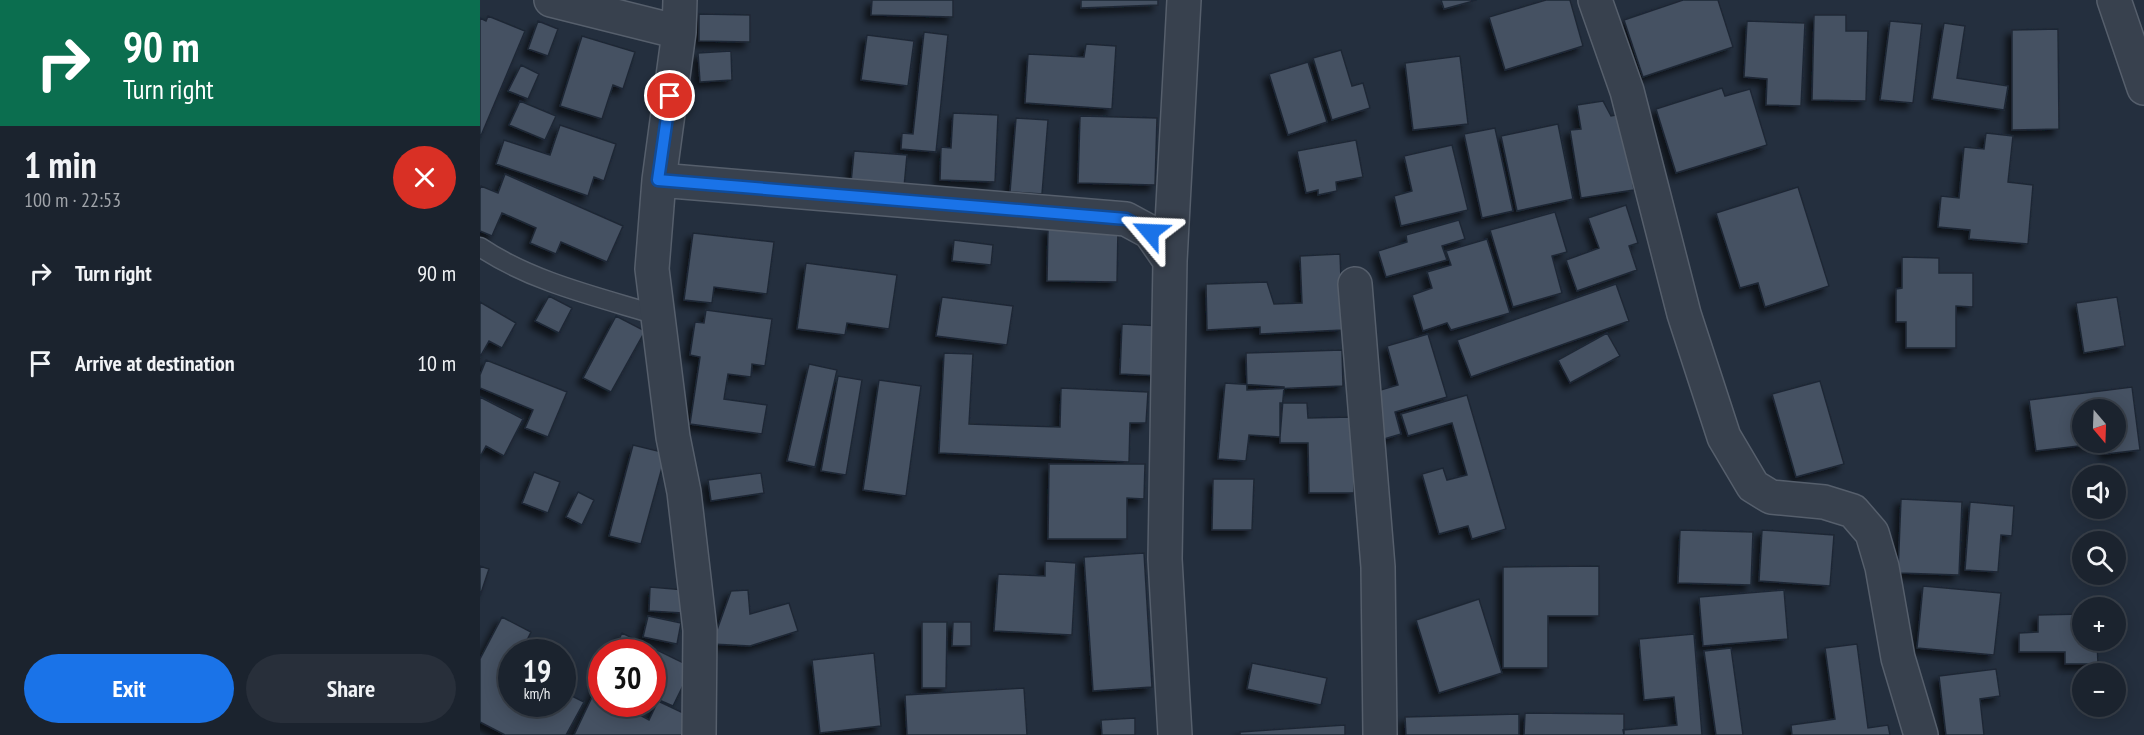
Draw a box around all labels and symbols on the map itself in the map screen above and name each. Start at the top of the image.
pin [644,70,695,121]
position arrow [1118,200,1182,264]
north arrow [2072,399,2126,453]
speed limit sign: 30 [588,639,666,717]

